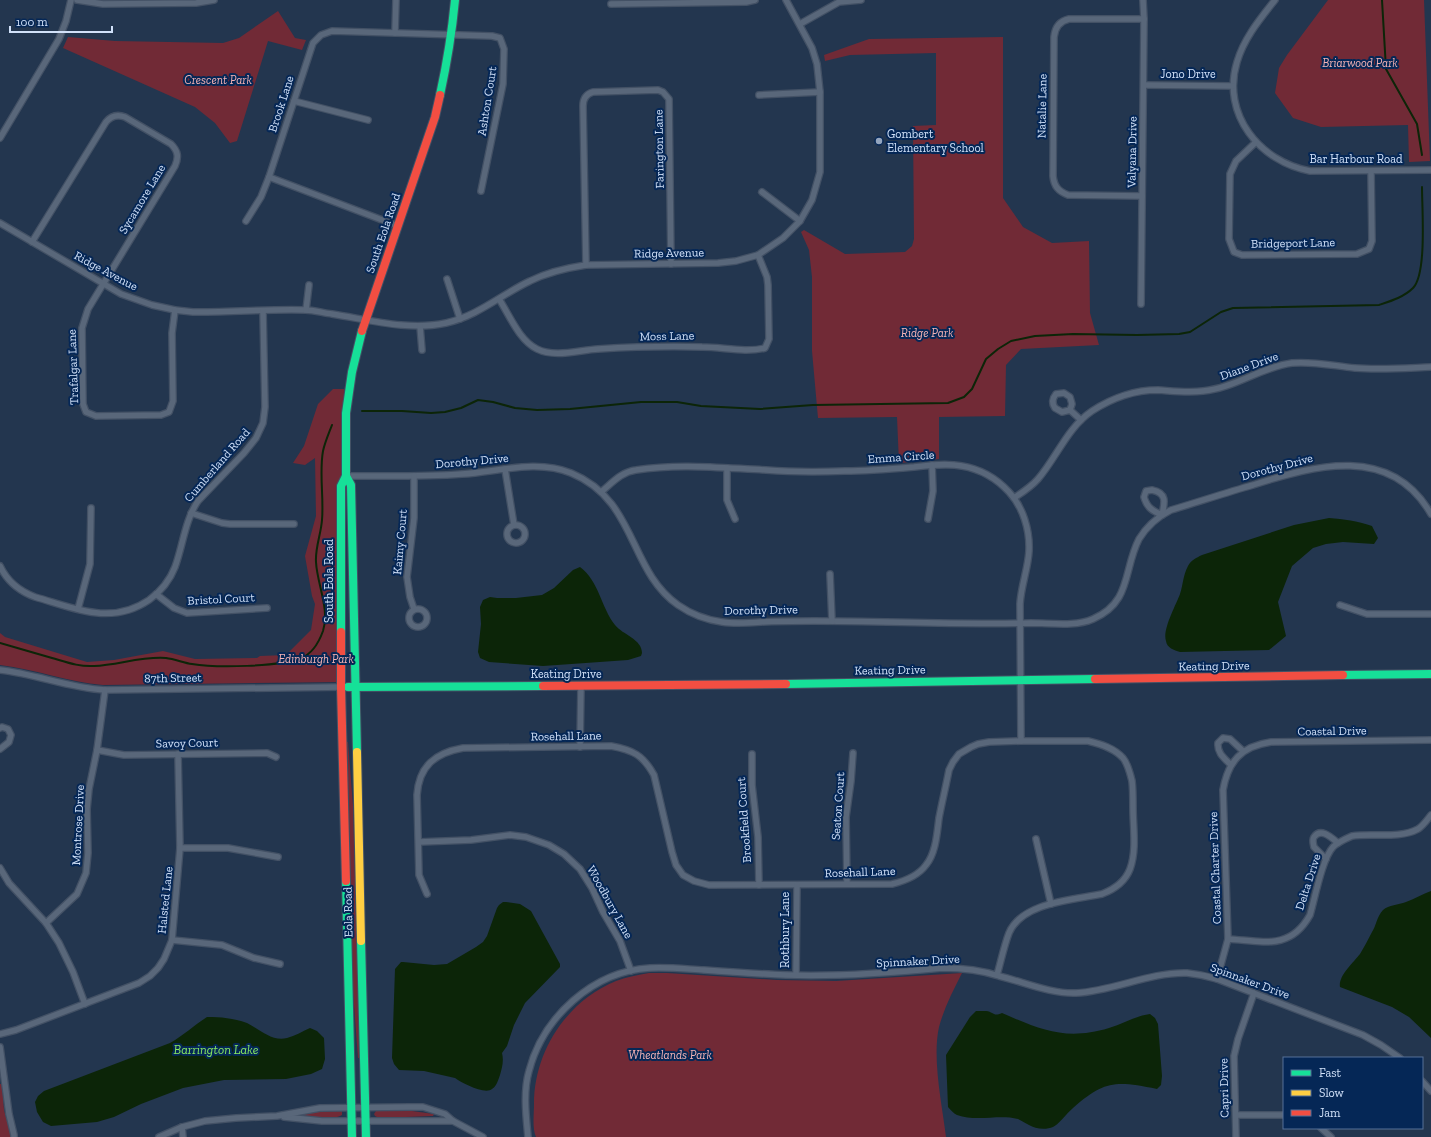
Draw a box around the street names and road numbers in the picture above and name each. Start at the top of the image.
street label: Ashton Court [475,65,499,137]
street label: Jono Drive [1160,67,1216,81]
street label: Natalie Lane [1034,73,1050,138]
street label: Brook Lane [265,74,297,134]
street label: Farington Lane [651,109,667,189]
street label: Valyana Drive [1124,116,1140,189]
street label: Bar Harbour Road [1309,152,1403,166]
street label: Sycamore Lane [116,161,168,236]
street label: South Eola Road [363,191,403,275]
street label: Bridgeport Lane [1251,235,1336,251]
street label: Ridge Avenue [634,245,704,261]
street label: Ridge Avenue [72,248,140,294]
street label: Trafalgar Lane [65,329,81,405]
street label: Moss Lane [640,329,695,343]
street label: Diane Drive [1218,349,1280,383]
street label: Cumberland Road [181,425,253,505]
street label: Emma Circle [867,448,935,466]
street label: Dorothy Drive [435,451,510,471]
street label: Dorothy Drive [1240,451,1315,483]
street label: Kaimy Court [390,508,410,575]
street label: South Eola Road [322,539,336,623]
street label: Bristol Court [187,590,256,608]
street label: Dorothy Drive [724,602,798,618]
street label: Keating Drive [1178,658,1250,674]
street label: Keating Drive [854,662,926,678]
street label: Keating Drive [530,667,602,681]
street label: 87th Street [144,670,202,686]
street label: Coastal Drive [1297,723,1367,739]
street label: Rosehall Lane [530,728,602,744]
street label: Savoy Court [156,735,219,751]
street label: Seaton Court [829,771,847,840]
street label: Brookfield Court [734,776,754,863]
street label: Montrose Drive [69,784,87,866]
street label: Coastal Charter Drive [1206,811,1224,924]
street label: Delta Drive [1292,852,1324,912]
street label: Woodbury Lane [584,863,636,941]
street label: Rosehall Lane [824,864,896,880]
street label: Halsted Lane [155,865,176,934]
street label: Eola Road [341,886,355,937]
street label: Rothbury Lane [778,892,792,968]
street label: Spinnaker Drive [876,952,960,970]
street label: Spinnaker Drive [1208,960,1292,1002]
street label: Capri Drive [1216,1058,1232,1118]

